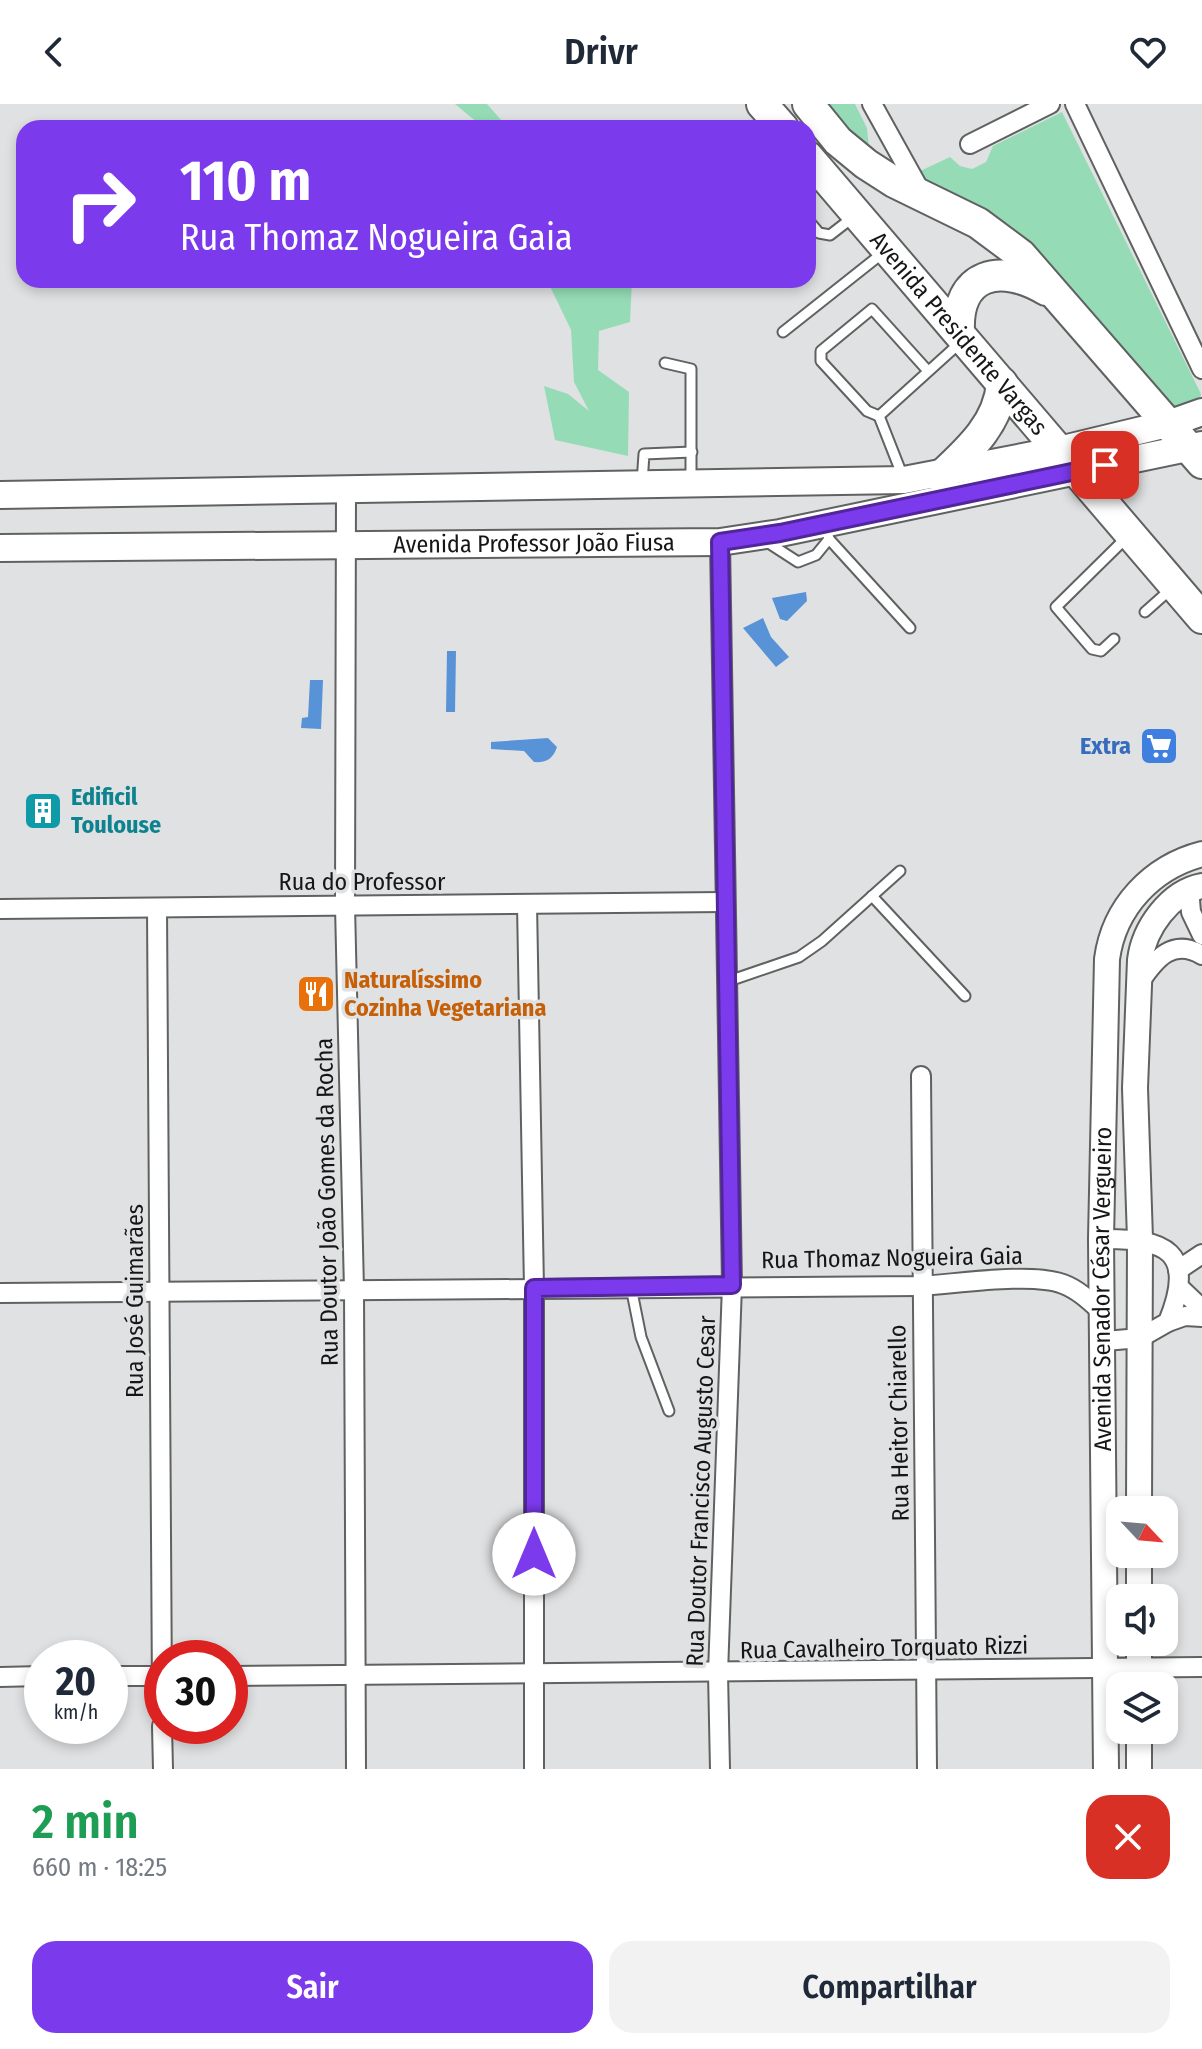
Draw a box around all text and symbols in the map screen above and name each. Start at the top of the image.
icon: back [32,30,76,74]
text: Drivr [564,30,638,74]
icon: heart [1126,30,1170,74]
text: 110 m [180,148,311,215]
icon: right [48,152,152,256]
text: Rua Thomaz Nogueira Gaia [180,216,573,260]
street label: Avenida Presidente Vargas [864,226,1053,441]
pin [1071,431,1139,499]
icon: arrive [1083,443,1127,487]
street label: Avenida Professor João Fiusa [393,528,675,559]
supermarket icon: Extra [1138,725,1180,767]
place label: Extra [1080,732,1131,760]
place label: Edificil Toulouse [71,783,161,839]
building icon: Edificil Toulouse [22,790,64,832]
street label: Rua do Professor [279,868,446,896]
place label: Naturalíssimo Cozinha Vegetariana [344,966,546,1022]
restaurant icon: Naturalíssimo Cozinha Vegetariana [295,973,337,1015]
street label: Rua Doutor João Gomes da Rocha [310,1038,344,1366]
street label: Avenida Senador César Vergueiro [1087,1126,1117,1451]
street label: Rua José Guimarães [121,1204,149,1398]
street label: Rua Thomaz Nogueira Gaia [761,1242,1023,1274]
street label: Rua Doutor Francisco Augusto Cesar [681,1314,721,1667]
street label: Rua Heitor Chiarello [883,1324,915,1522]
north arrow [1106,1496,1178,1568]
map controls [1106,1496,1178,1744]
position arrow [492,1512,576,1596]
button: sound [1106,1584,1178,1656]
street label: Rua Cavalheiro Torquato Rizzi [740,1631,1028,1665]
speed limit sign: 30 [144,1640,248,1744]
text: 20 [56,1658,96,1706]
button: layers [1106,1672,1178,1744]
text: km/h [54,1700,98,1724]
text: 2 min [32,1793,139,1851]
button: close [1086,1795,1170,1879]
text: 660 m · 18:25 [32,1852,167,1883]
button: Sair [32,1941,593,2033]
button: Compartilhar [609,1941,1170,2033]

